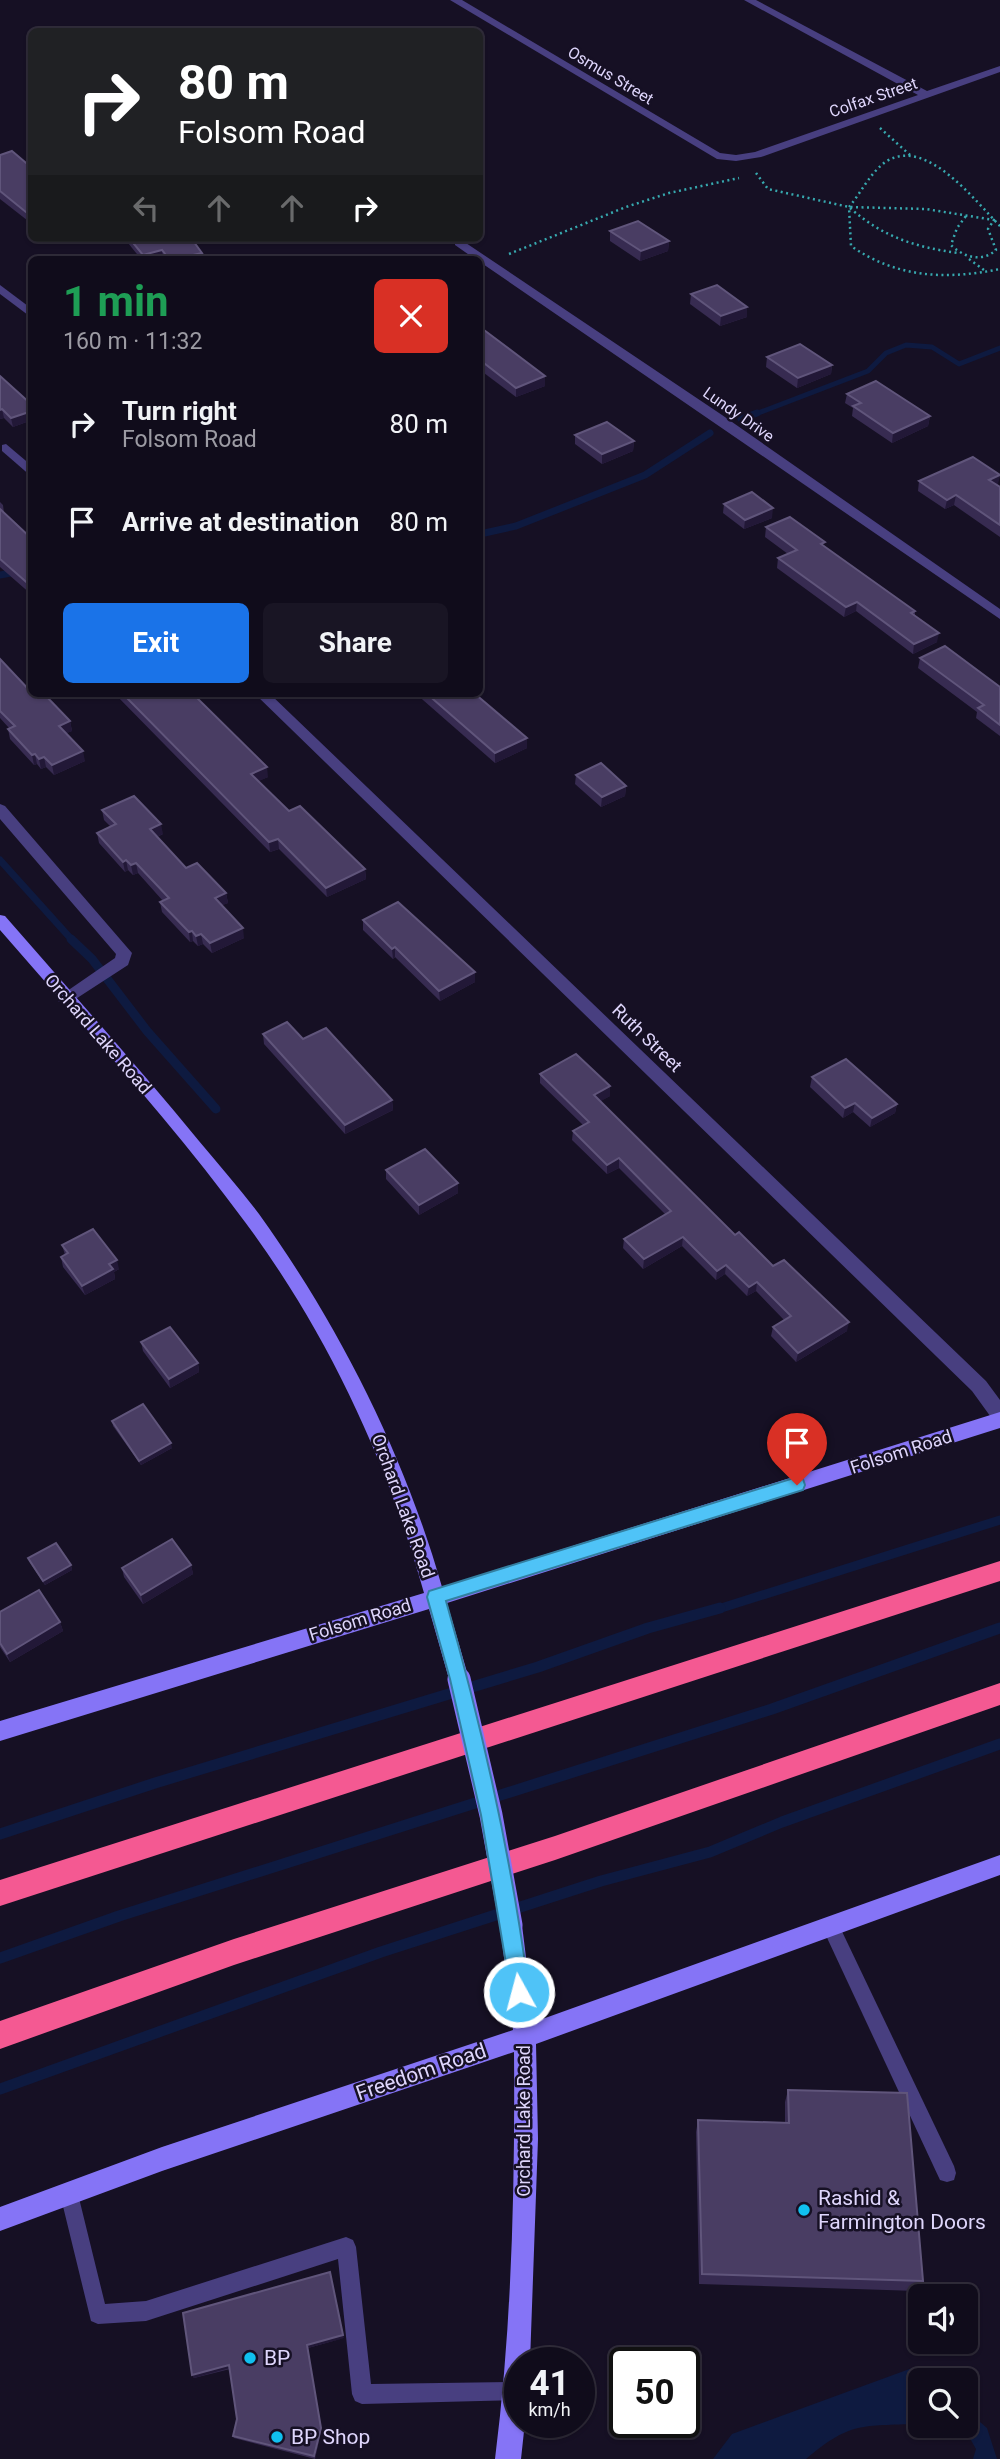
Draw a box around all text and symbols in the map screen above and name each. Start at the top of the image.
street label: Osmus Street [564,42,657,108]
text: 80 m [178,54,289,111]
icon: right [63,56,154,147]
street label: Colfax Street [827,74,920,121]
text: Folsom Road [178,113,366,151]
icon: left [127,189,165,227]
icon: ahead [200,189,238,227]
icon: ahead [273,189,311,227]
icon: right [346,189,384,227]
text: 1 min [63,277,169,326]
button: close [374,279,448,353]
text: 160 m · 11:32 [63,328,202,355]
street label: Lundy Drive [699,383,778,446]
text: Turn right [122,396,237,426]
icon: right [63,405,101,443]
text: 80 m [390,409,448,439]
text: Folsom Road [122,426,257,453]
icon: arrive [63,503,101,541]
text: Arrive at destination [122,507,359,537]
text: 80 m [390,507,448,537]
button: Exit [63,603,249,683]
button: Share [263,603,448,683]
street label: Orchard Lake Road [41,970,156,1098]
street label: Ruth Street [608,999,687,1076]
pin [767,1413,827,1485]
icon: arrive [778,1424,816,1462]
street label: Folsom Road [847,1425,954,1478]
street label: Orchard Lake Road [368,1431,439,1581]
street label: Folsom Road [306,1594,413,1645]
position arrow [482,1955,556,2029]
street label: Freedom Road [353,2038,489,2106]
street label: Orchard Lake Road [513,2045,534,2197]
place label: Rashid & Farmington Doors [818,2186,986,2234]
marker: Rashid & Farmington Doors [796,2202,812,2218]
map controls [908,2284,978,2438]
button: sound [908,2284,978,2354]
place label: BP [264,2346,290,2370]
speed limit sign: 50 [609,2347,700,2438]
marker: BP [242,2350,258,2366]
text: 41 [529,2363,570,2404]
button: search [908,2368,978,2438]
text: km/h [528,2399,571,2420]
place label: BP Shop [291,2425,370,2449]
marker: BP Shop [269,2429,285,2445]

